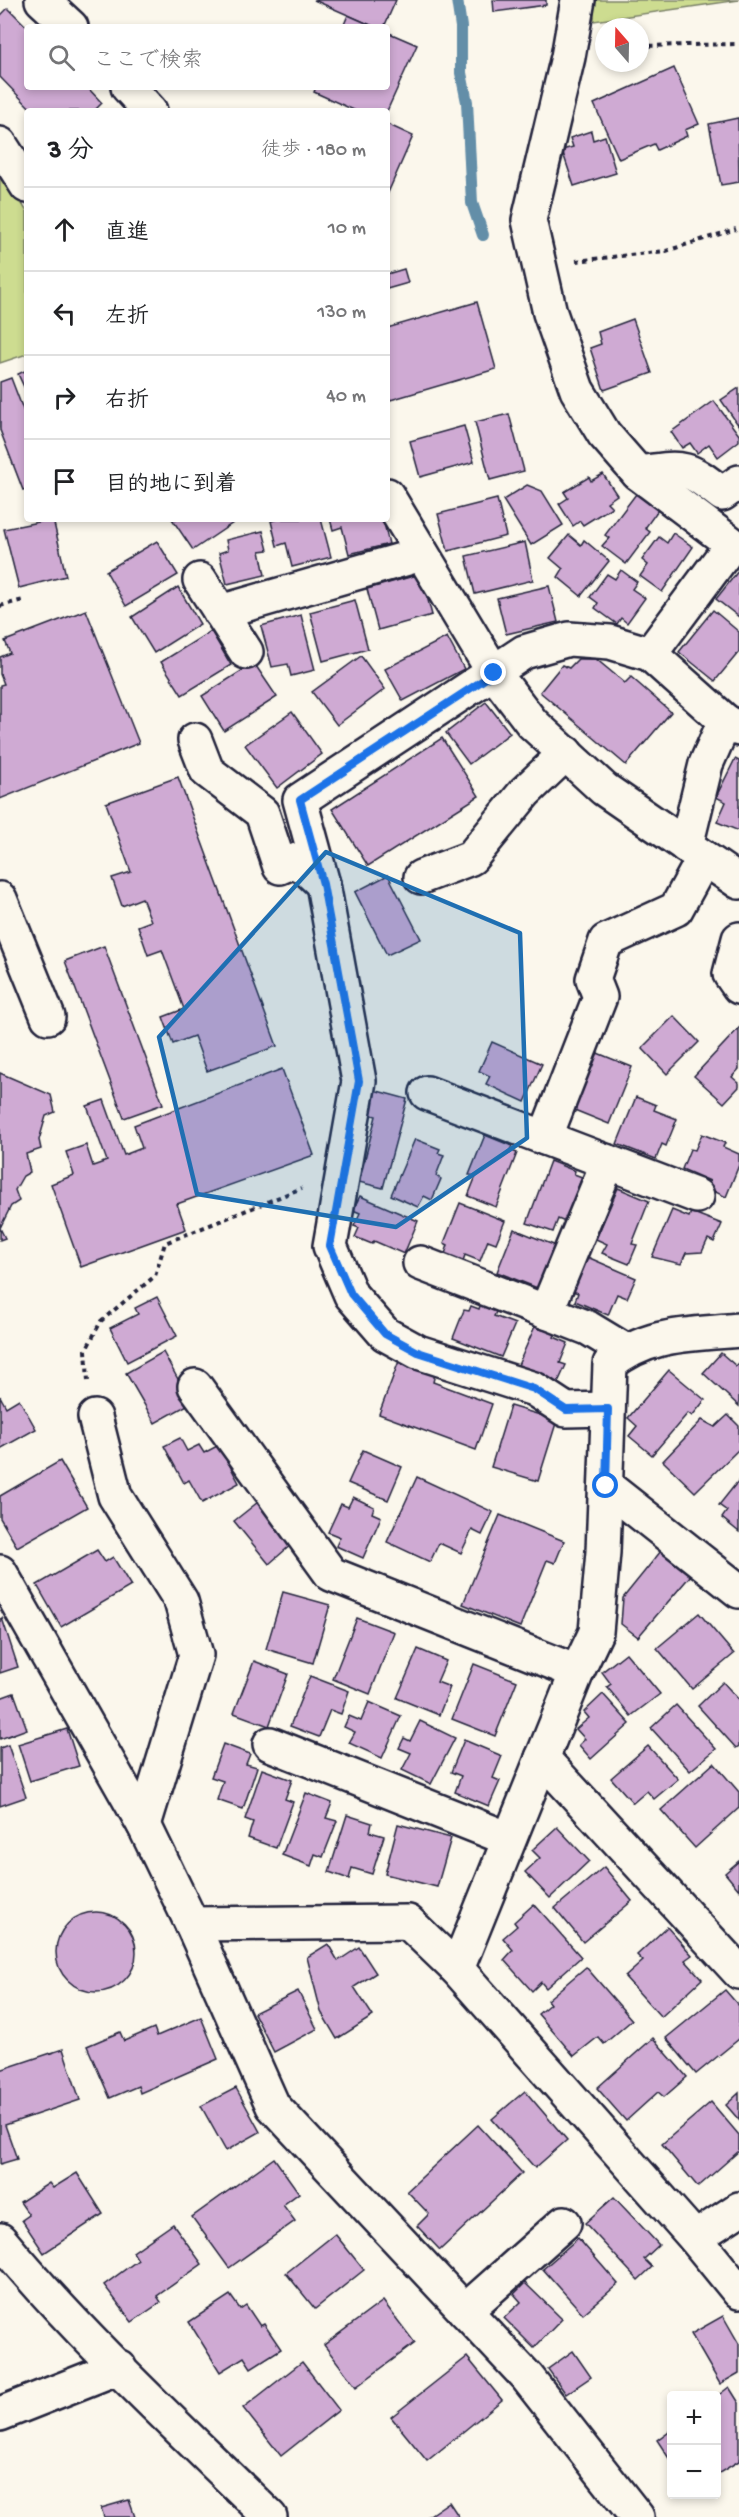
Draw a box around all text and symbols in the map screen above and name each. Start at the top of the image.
north arrow [595,18,649,72]
search box [24,24,390,90]
icon: search [45,41,78,74]
text: ここで検索 [93,49,203,75]
text: 3 分 [48,137,94,168]
text: 徒歩 · 180 m [261,140,366,163]
icon: ahead [48,213,81,246]
text: 10 m [328,218,366,241]
text: 直進 [105,221,149,247]
icon: left [48,297,81,330]
text: 130 m [317,302,366,325]
text: 左折 [105,305,149,331]
icon: right [48,381,81,414]
text: 40 m [326,386,366,409]
text: 右折 [105,389,149,415]
icon: arrive [48,465,81,498]
text: 目的地に到着 [105,473,237,499]
route end [480,659,506,685]
route start [592,1472,618,1498]
map controls [667,2391,721,2499]
button: + [667,2391,721,2445]
button: − [667,2445,721,2499]

